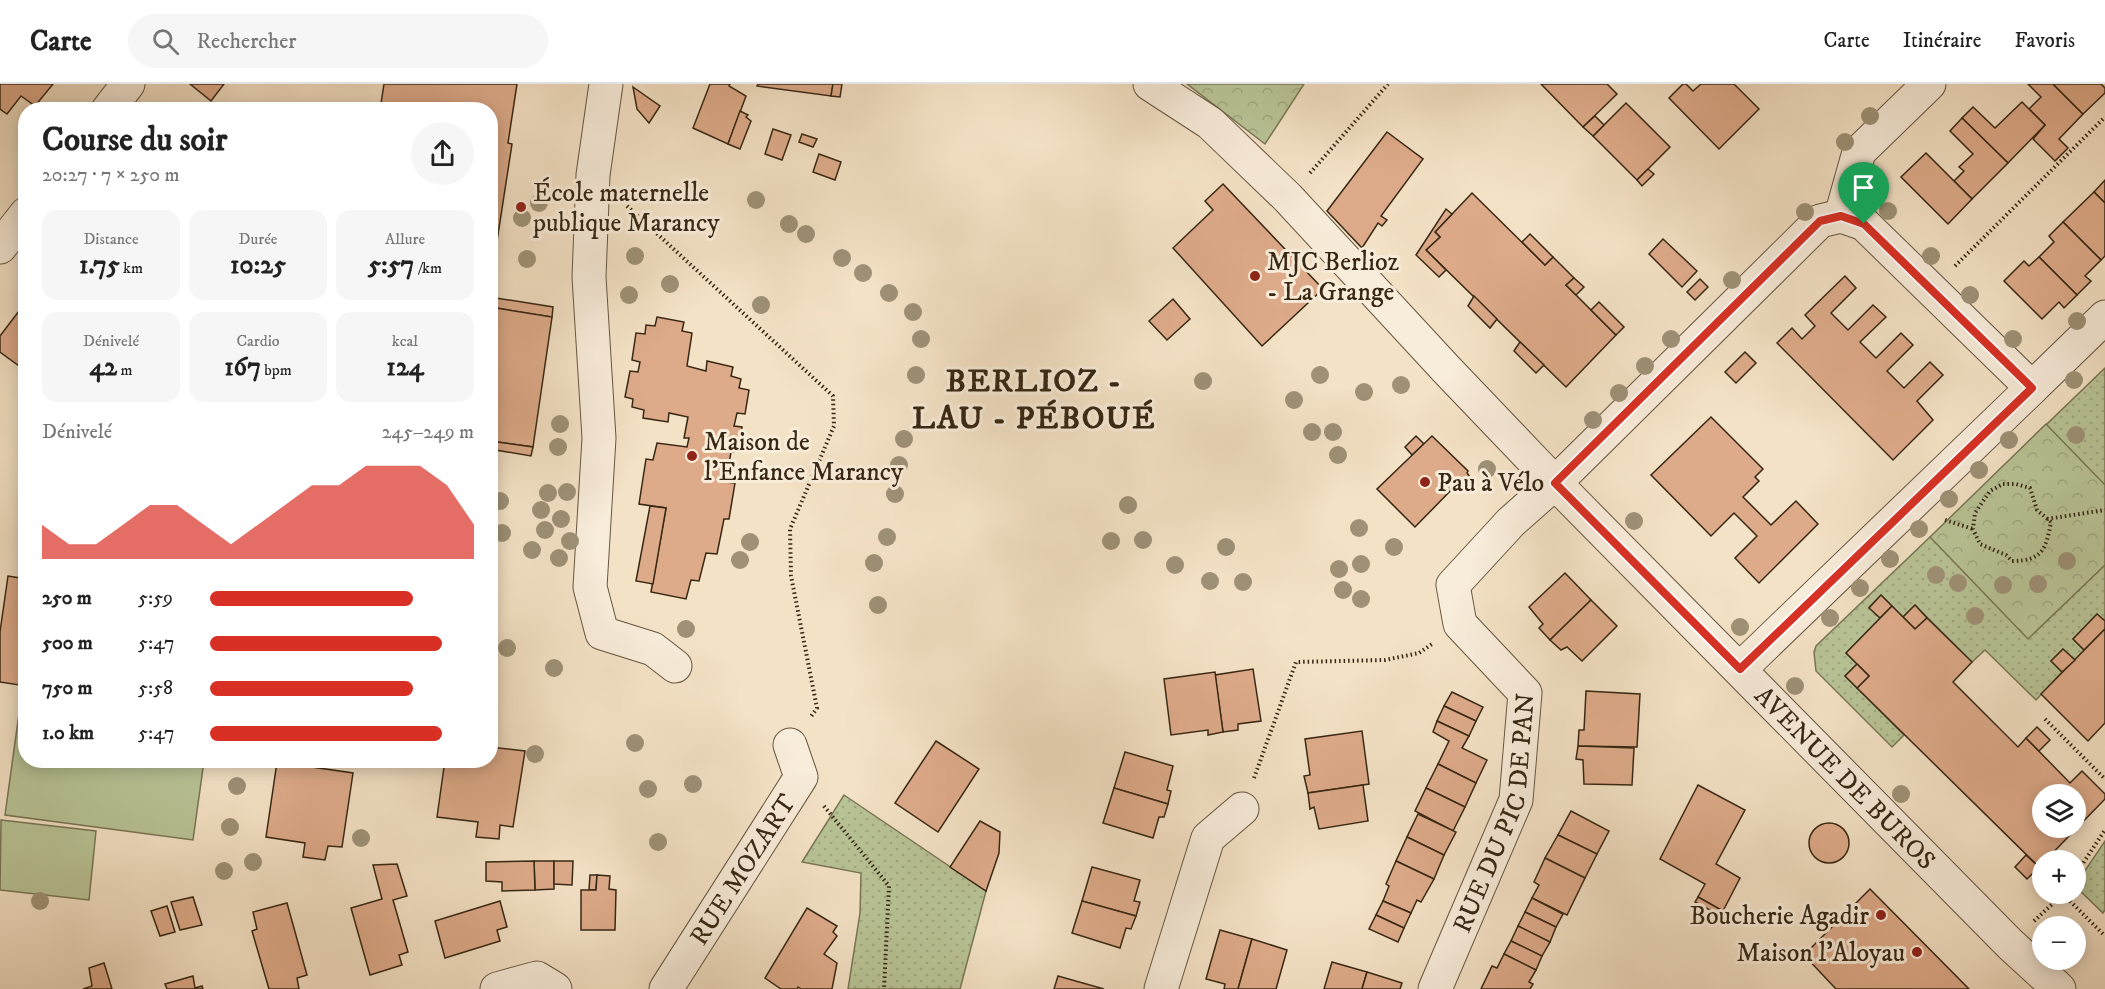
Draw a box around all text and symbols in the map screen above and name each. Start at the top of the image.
search box [128,14,548,68]
text: Carte [30,24,92,59]
icon: search [149,25,182,58]
text: Rechercher [197,28,297,55]
text: Carte [1824,28,1870,54]
text: Itinéraire [1903,28,1981,54]
text: Favoris [2014,28,2075,54]
text: Course du soir [42,120,227,161]
button: share [411,122,474,185]
pin [1838,162,1889,224]
text: 20:27 · 7 × 250 m [42,163,179,188]
icon: arrive [1847,171,1880,204]
place label: École maternelle publique Marancy [532,177,720,240]
marker: École maternelle publique Marancy [514,200,528,214]
text: Distance [83,229,139,249]
text: Durée [239,229,277,249]
text: Allure [385,229,425,249]
place label: MJC Berlioz - La Grange [1267,246,1399,309]
text: 1.75 [79,249,120,282]
text: 10:25 [230,249,286,282]
text: 5:57 [368,249,414,282]
text: km [120,258,143,278]
text: /km [414,258,442,278]
marker: MJC Berlioz - La Grange [1248,269,1262,283]
text: Dénivelé [83,331,139,351]
text: Cardio [236,331,280,351]
text: kcal [392,331,418,351]
text: 42 [89,351,117,384]
text: 167 [224,351,261,384]
text: 124 [386,351,424,384]
text: m [117,360,133,380]
text: bpm [261,360,292,380]
district label: BERLIOZ - LAU - PÉBOUÉ [912,362,1156,439]
text: Dénivelé [42,420,112,445]
text: 245–249 m [382,420,474,445]
place label: Maison de l'Enfance Marancy [704,426,904,489]
marker: Maison de l'Enfance Marancy [685,449,699,463]
place label: Pau à Vélo [1437,467,1544,500]
marker: Pau à Vélo [1418,475,1432,489]
text: 250 m [42,586,92,611]
text: 5:59 [138,586,173,611]
text: 500 m [42,631,93,656]
text: 5:47 [138,631,175,656]
text: 750 m [42,676,92,701]
text: 5:58 [138,676,173,701]
street label: AVENUE DE BUROS [1747,680,1942,877]
street label: RUE DU PIC DE PAN [1446,692,1543,938]
text: 1.0 km [42,721,94,746]
text: 5:47 [138,721,175,746]
map controls [2032,784,2086,970]
button: layers [2032,784,2086,838]
street label: RUE MOZART [683,788,804,952]
button: + [2032,850,2086,904]
place label: Boucherie Agadir [1690,900,1869,933]
marker: Boucherie Agadir [1874,908,1888,922]
button: − [2032,916,2086,970]
place label: Maison l'Aloyau [1737,937,1905,970]
marker: Maison l'Aloyau [1910,945,1924,959]

